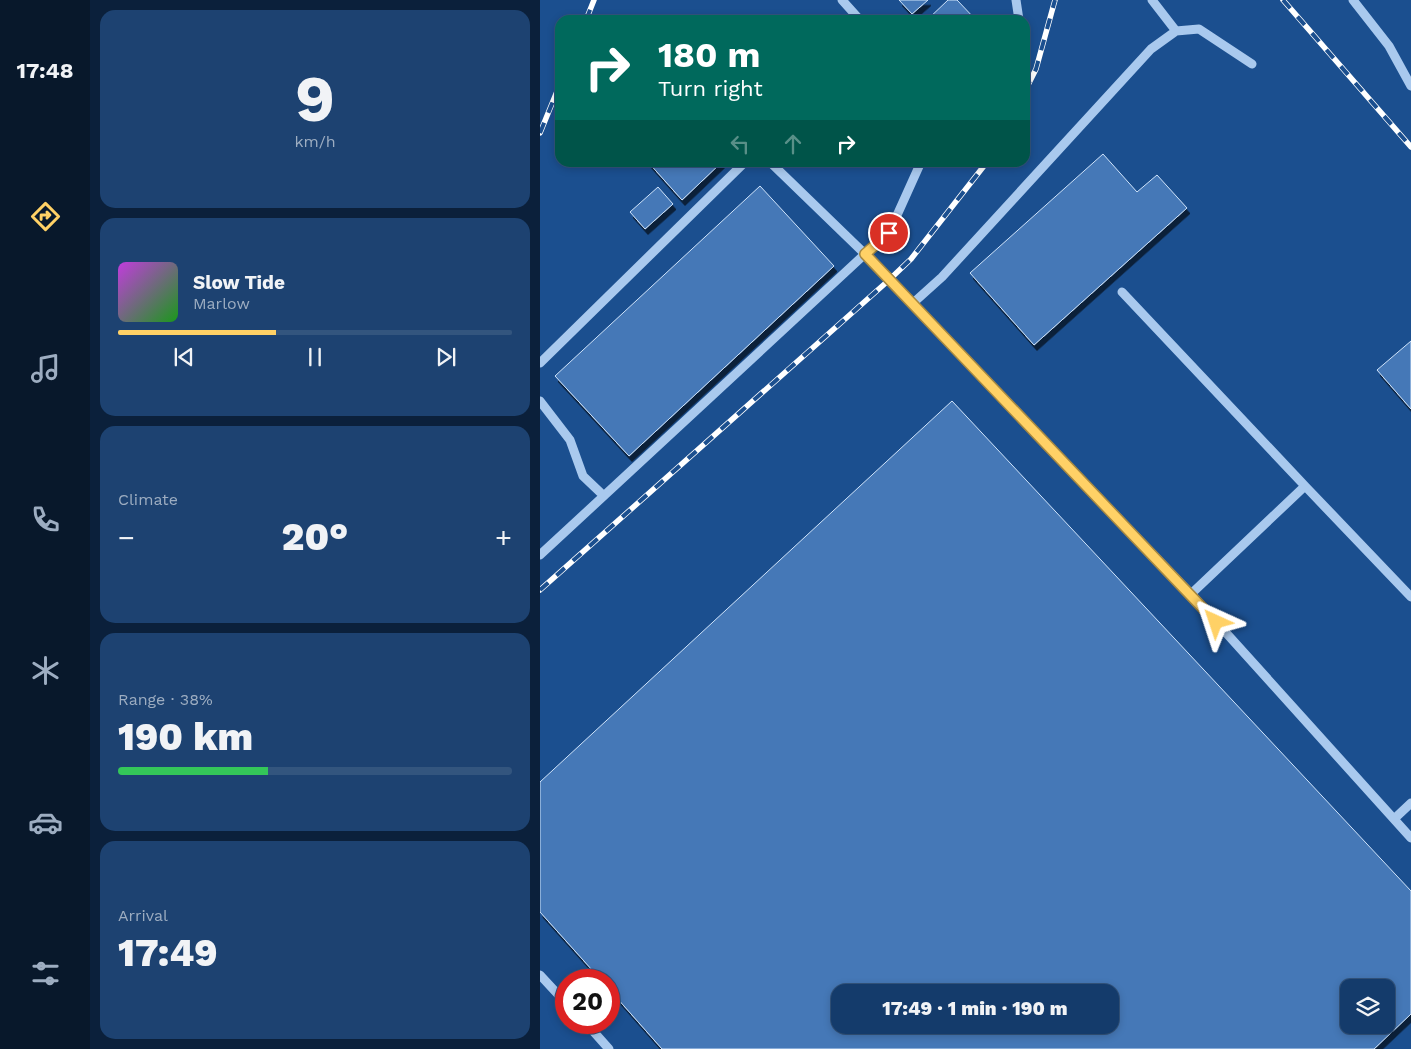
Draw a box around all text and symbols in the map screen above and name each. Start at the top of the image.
text: 180 m [658,34,761,76]
icon: right [575,35,640,100]
text: 17:48 [16,58,74,83]
text: 9 [295,61,335,137]
text: Turn right [658,76,763,101]
icon: left [726,130,754,158]
icon: ahead [779,130,807,158]
icon: right [832,130,860,158]
text: km/h [294,132,336,151]
icon: directions [28,199,63,234]
pin [868,212,910,254]
icon: arrive [875,219,903,247]
text: Slow Tide [193,271,285,294]
text: Marlow [193,294,250,313]
icon: previous [170,343,198,371]
icon: pause [301,343,329,371]
icon: next [432,343,460,371]
icon: music [28,351,63,386]
text: Climate [118,490,178,509]
icon: phone [28,502,63,537]
text: 20° [282,515,348,559]
text: − [118,521,135,554]
text: + [495,521,512,554]
position arrow [1189,595,1241,647]
icon: climate [28,653,63,688]
text: Range · 38% [118,690,213,709]
text: 190 km [118,715,253,759]
icon: car [28,805,63,840]
text: Arrival [118,906,168,925]
text: 17:49 [118,931,218,975]
icon: filters [28,956,63,991]
speed limit sign: 20 [555,969,620,1034]
map controls [1340,979,1395,1034]
button: layers [1340,979,1395,1034]
text: 17:49 · 1 min · 190 m [882,997,1068,1020]

